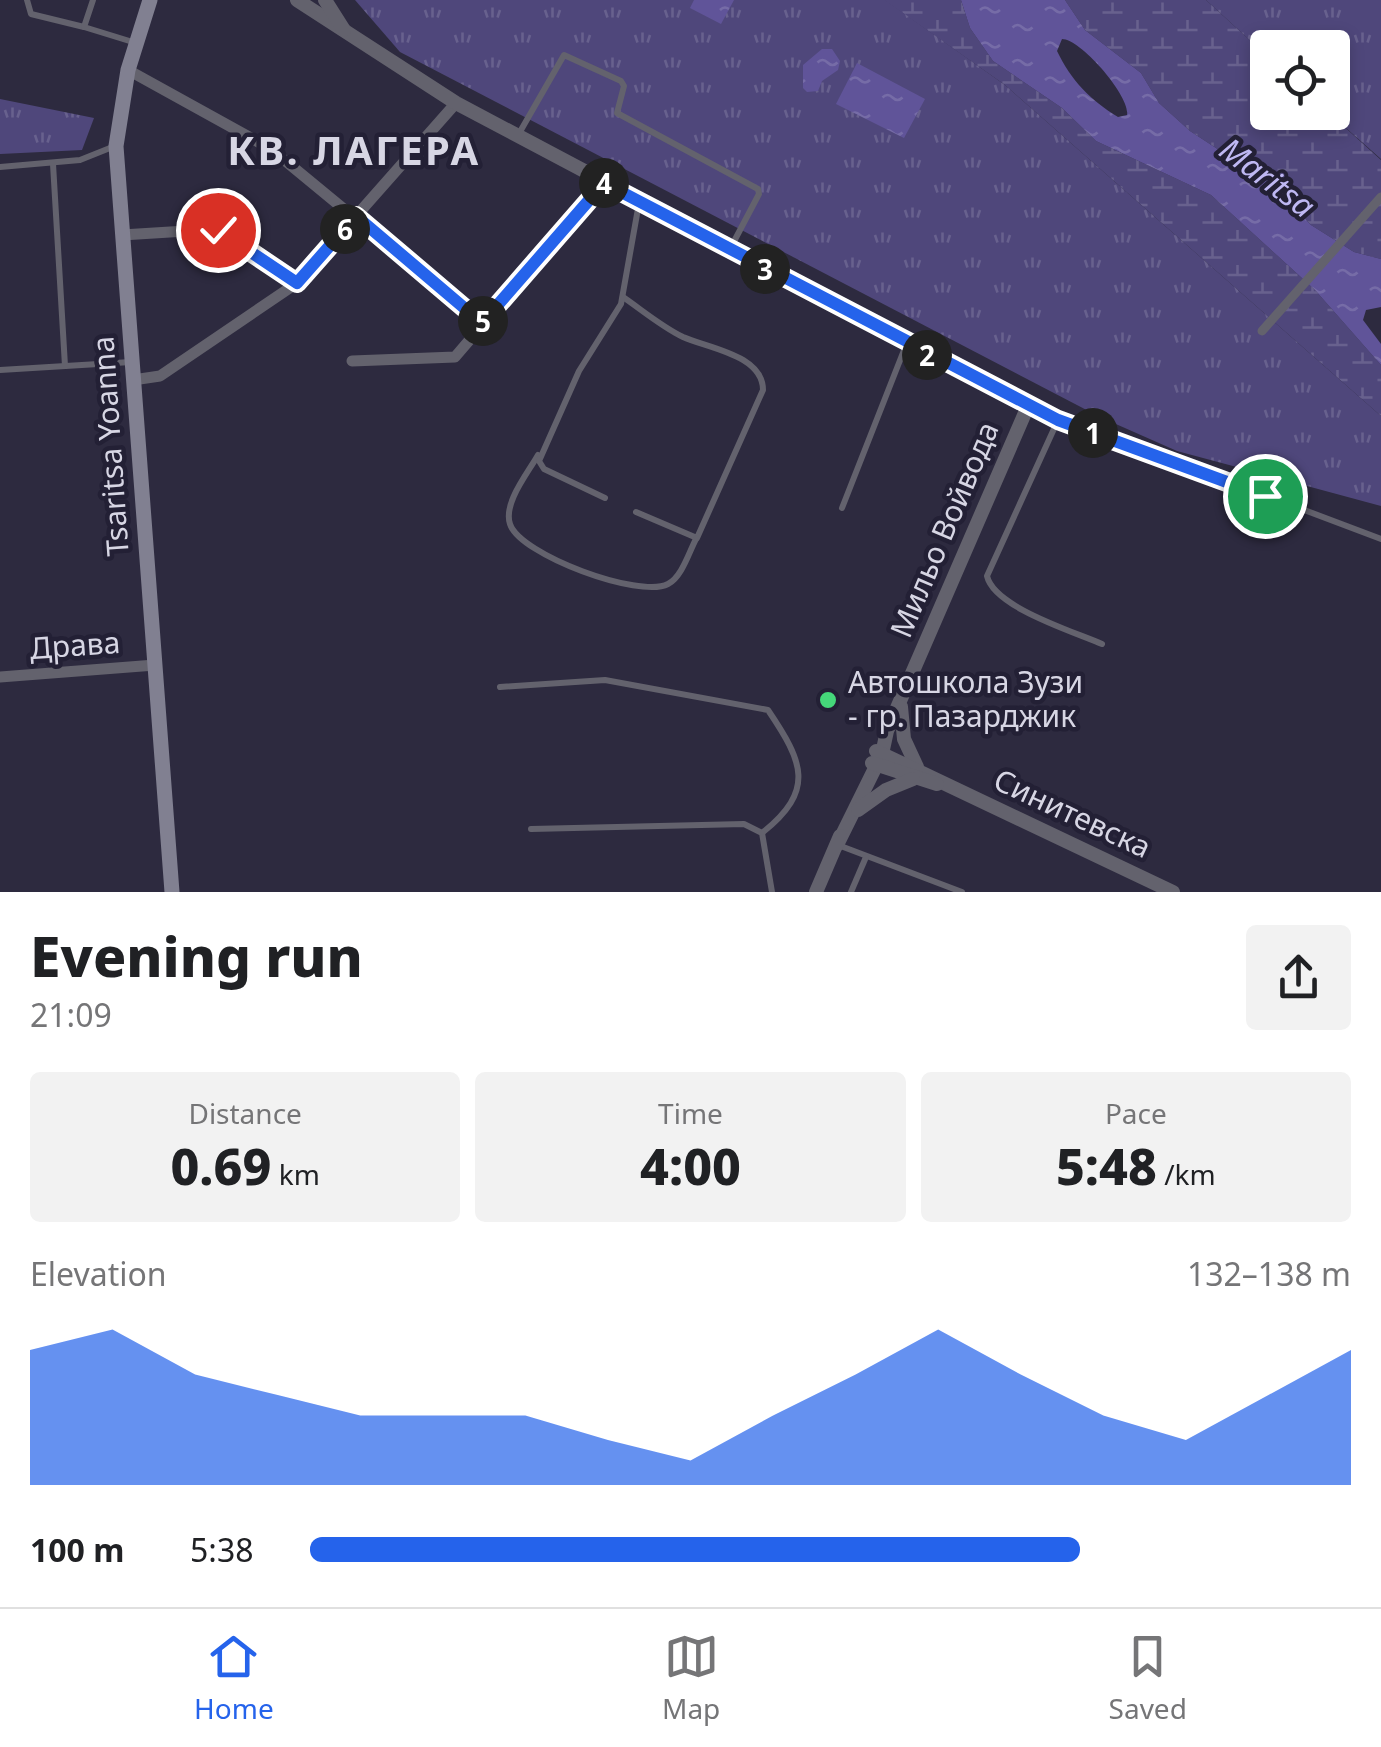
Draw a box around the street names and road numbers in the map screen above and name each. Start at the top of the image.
street label: Tsaritsa Yoanna [81,335,138,557]
street label: Мильо Войвода [880,415,1008,644]
street label: Драва [28,621,121,668]
street label: Синитевска [987,758,1158,867]

